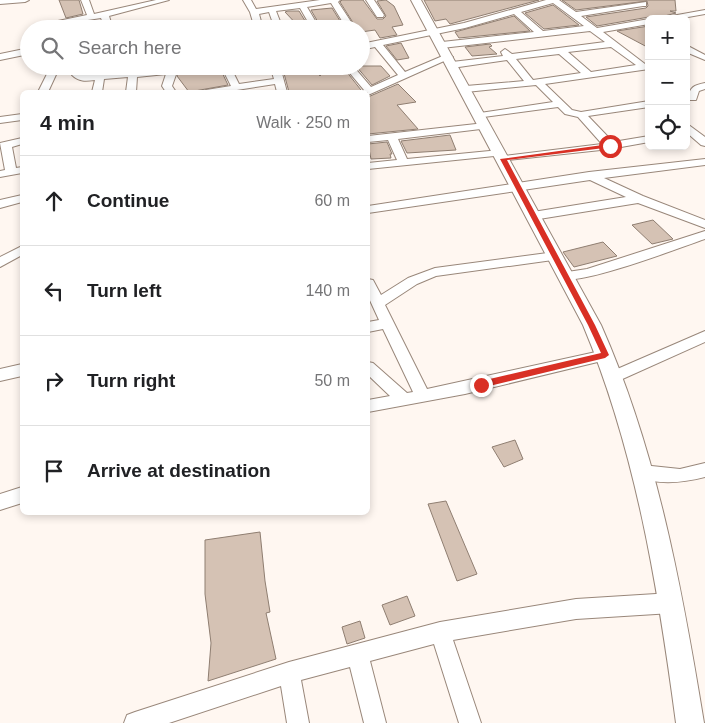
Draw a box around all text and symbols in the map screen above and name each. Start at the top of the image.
map controls [645,15,690,150]
button: + [645,15,690,60]
search box [20,20,370,75]
icon: search [38,34,66,62]
text: Search here [78,37,182,58]
button: − [645,60,690,105]
button: locate [645,105,690,150]
text: 4 min [40,111,95,134]
text: Walk · 250 m [256,114,350,131]
route start [599,135,622,158]
icon: ahead [40,187,68,215]
text: Continue [87,190,169,211]
text: 60 m [314,192,350,209]
icon: left [40,277,68,305]
text: Turn left [87,280,162,301]
text: 140 m [306,282,350,299]
icon: right [40,367,68,395]
text: Turn right [87,370,175,391]
text: 50 m [314,372,350,389]
route end [470,374,493,397]
icon: arrive [40,457,68,485]
text: Arrive at destination [87,460,271,481]

